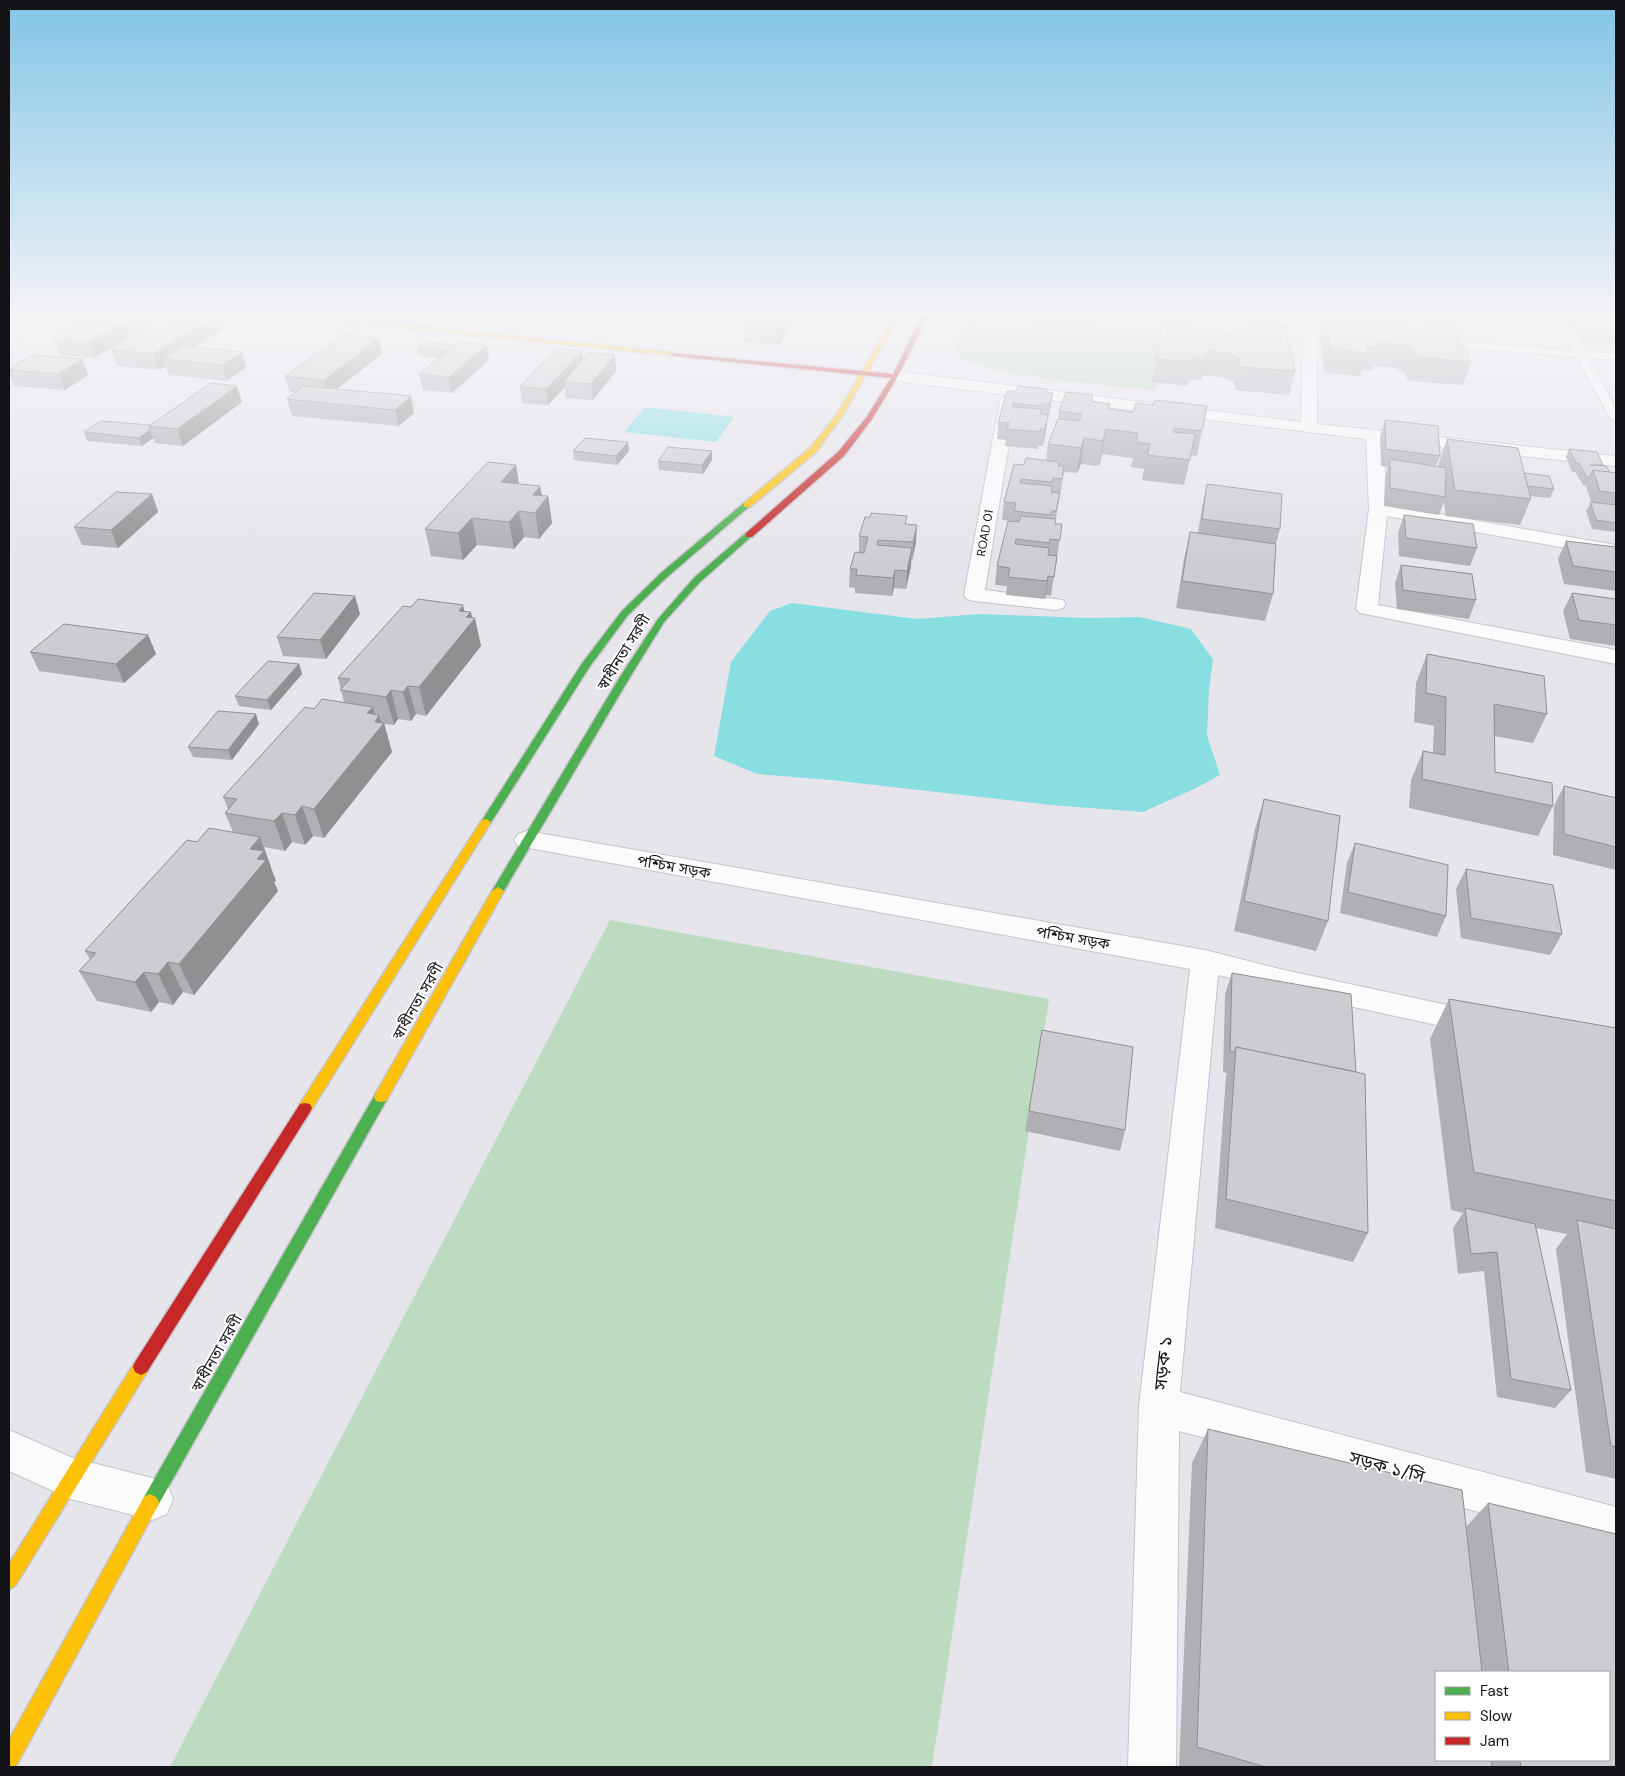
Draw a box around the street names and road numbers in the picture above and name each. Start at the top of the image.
street label: ROAD 01 [973,508,997,558]
street label: স্বাধীনতা সরণী [592,609,656,695]
street label: পশ্চিম সড়ক [636,851,713,883]
street label: পশ্চিম সড়ক [1035,922,1112,954]
street label: স্বাধীনতা সরণী [387,958,449,1044]
street label: স্বাধীনতা সরণী [186,1310,248,1396]
street label: সড়ক ১ [1148,1335,1178,1392]
street label: সড়ক ১/সি [1346,1445,1428,1489]

